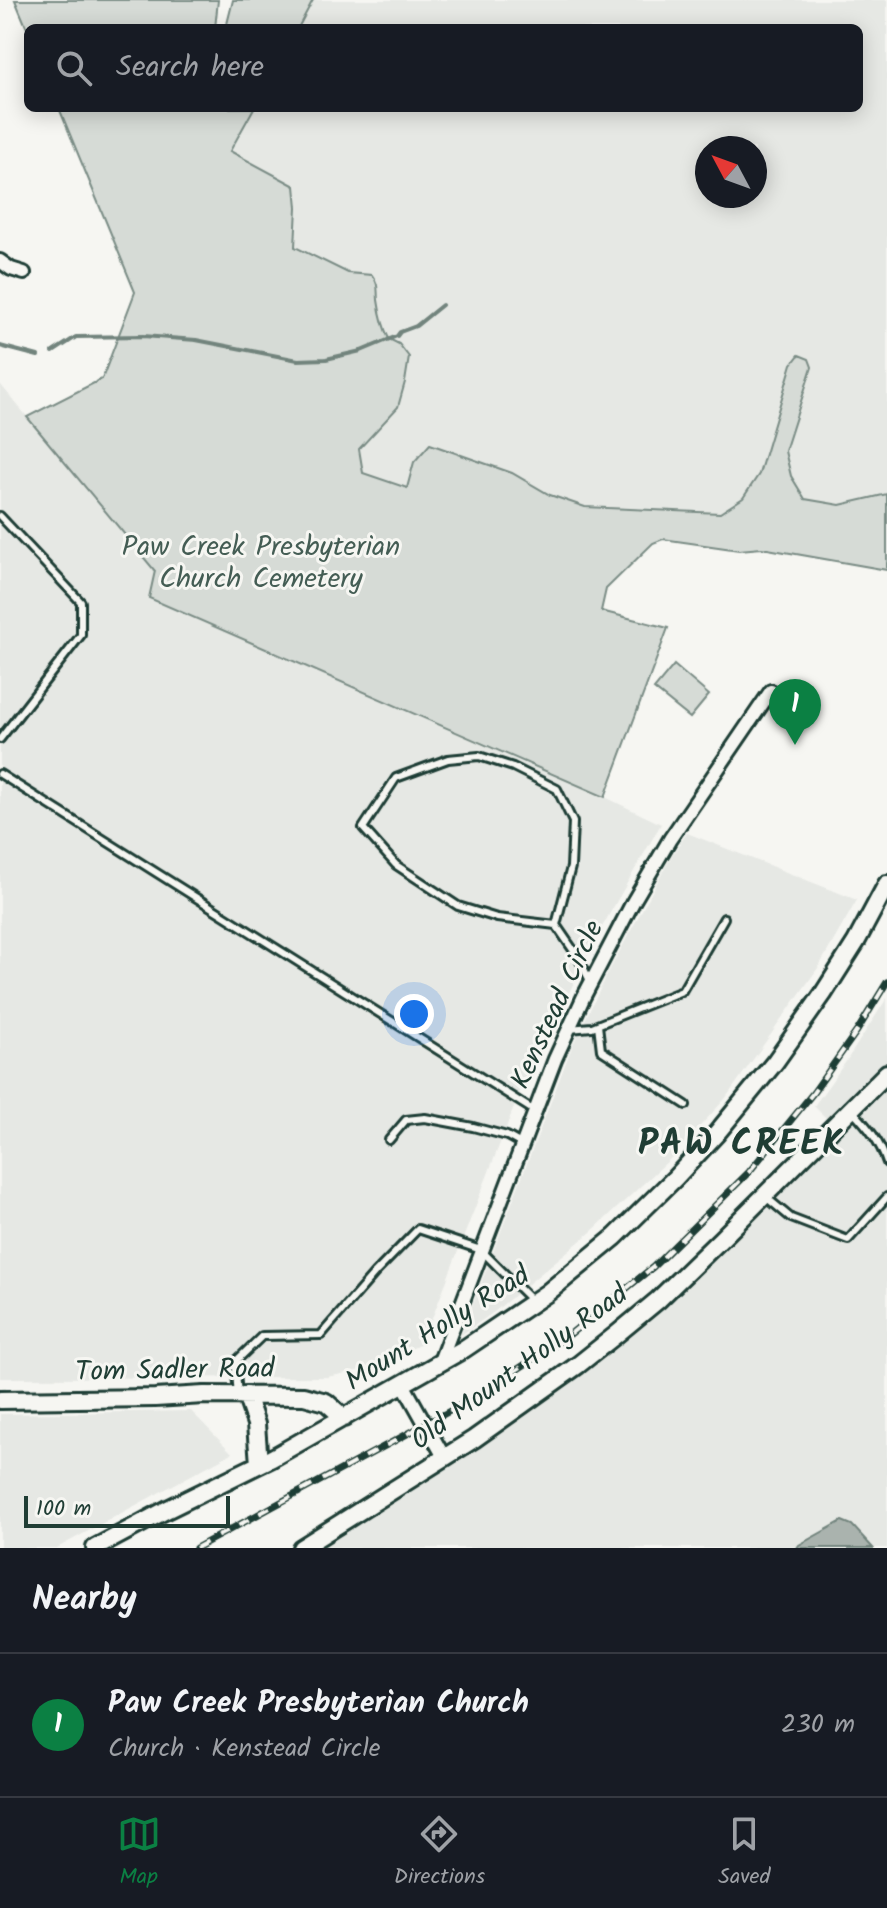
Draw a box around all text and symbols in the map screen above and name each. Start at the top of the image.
search box [24,24,863,112]
text: Search here [116,44,264,92]
icon: search [52,46,96,90]
north arrow [695,136,767,208]
park label: Paw Creek Presbyterian Church Cemetery [122,525,400,602]
pin: 1 [769,679,821,745]
street label: Kenstead Circle [499,912,617,1097]
your location [394,994,434,1034]
district label: PAW CREEK [638,1116,846,1173]
street label: Mount Holly Road [337,1253,540,1404]
street label: Old Mount Holly Road [402,1273,639,1463]
street label: Tom Sadler Road [75,1347,276,1395]
scale bar [24,1492,230,1528]
text: 100 m [36,1492,91,1527]
text: Nearby [32,1573,137,1627]
text: Paw Creek Presbyterian Church [108,1680,529,1728]
text: 1 [54,1704,62,1746]
text: 230 m [781,1704,855,1746]
text: Church · Kenstead Circle [108,1728,381,1770]
tab: Map [117,1812,161,1895]
tab: Directions [394,1812,485,1895]
tab: Saved [718,1812,770,1895]

